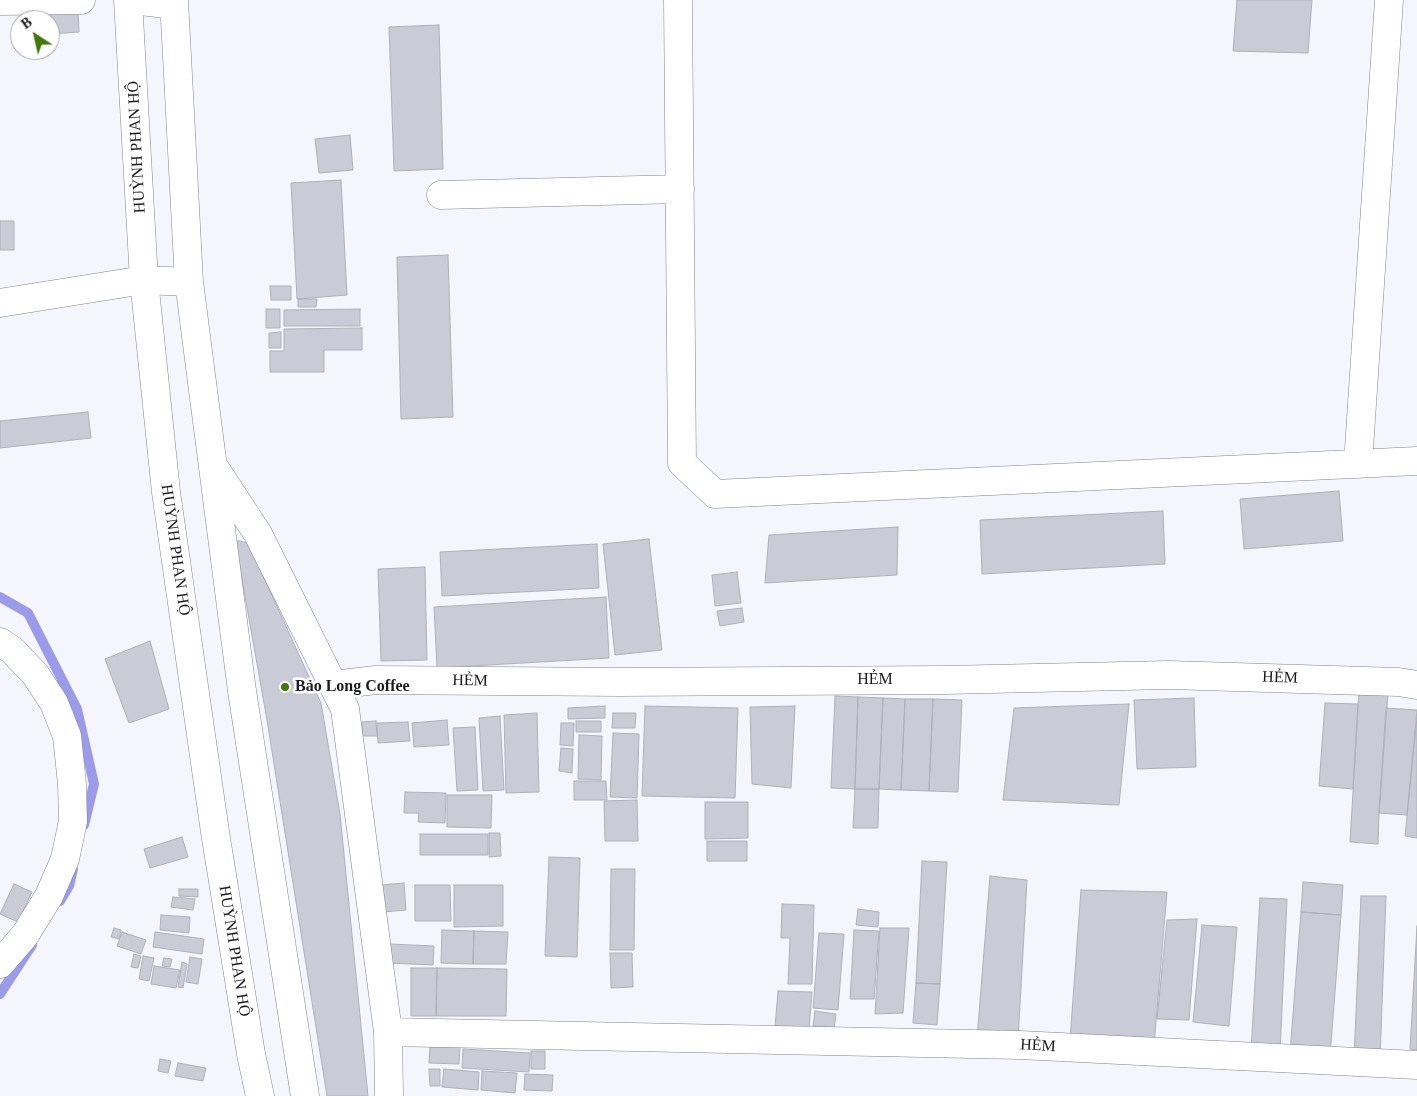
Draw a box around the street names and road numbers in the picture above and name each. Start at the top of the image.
street label: HUỲNH PHAN HỘ [124,80,150,214]
street label: HUỲNH PHAN HỘ [156,483,194,617]
street label: HẺM [1262,668,1298,688]
street label: HẺM [857,670,893,690]
street label: HẺM [452,671,488,691]
street label: HUỲNH PHAN HỘ [214,884,254,1018]
street label: HẺM [1020,1035,1056,1057]

